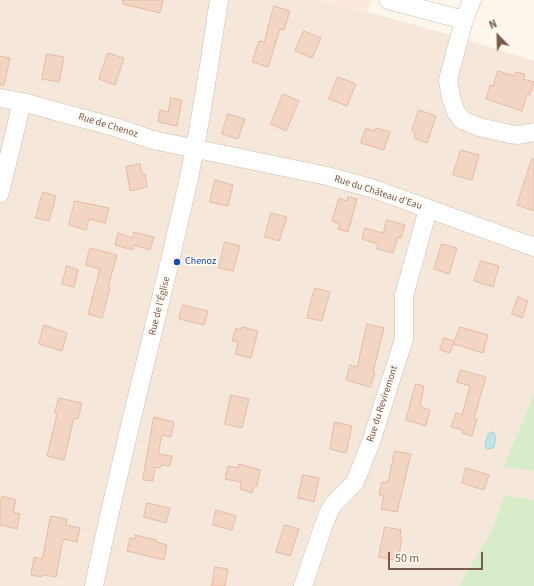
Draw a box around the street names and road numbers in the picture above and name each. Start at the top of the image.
street label: Rue de Chenoz [77,111,139,141]
street label: Rue du Château d'Eau [333,173,423,213]
street label: Rue de l'Église [147,275,173,337]
street label: Rue du Reviremont [365,364,401,444]

